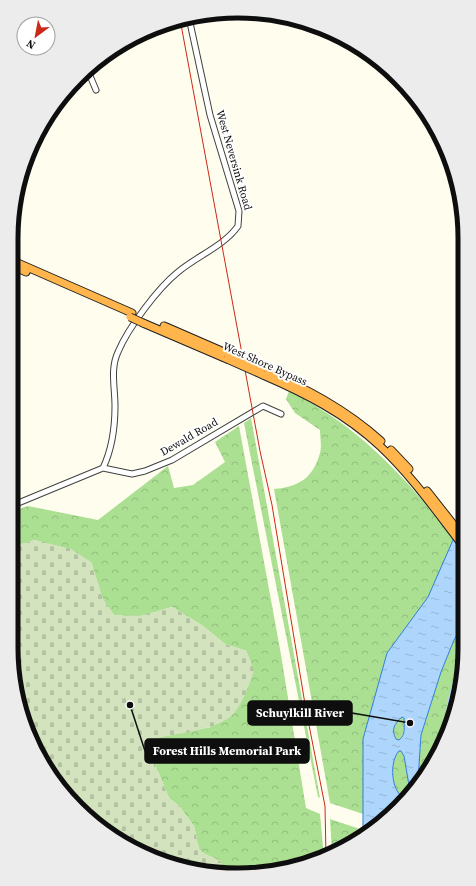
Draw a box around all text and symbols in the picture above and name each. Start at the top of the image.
north arrow [16,16,56,56]
text: N [24,36,38,53]
street label: West Neversink Road [213,108,256,213]
street label: West Shore Bypass [220,339,310,389]
street label: Dewald Road [157,414,221,460]
callout: Schuylkill River [248,701,352,725]
text: Schuylkill River [256,705,344,721]
callout: Forest Hills Memorial Park [145,739,309,763]
text: Forest Hills Memorial Park [153,743,302,759]

